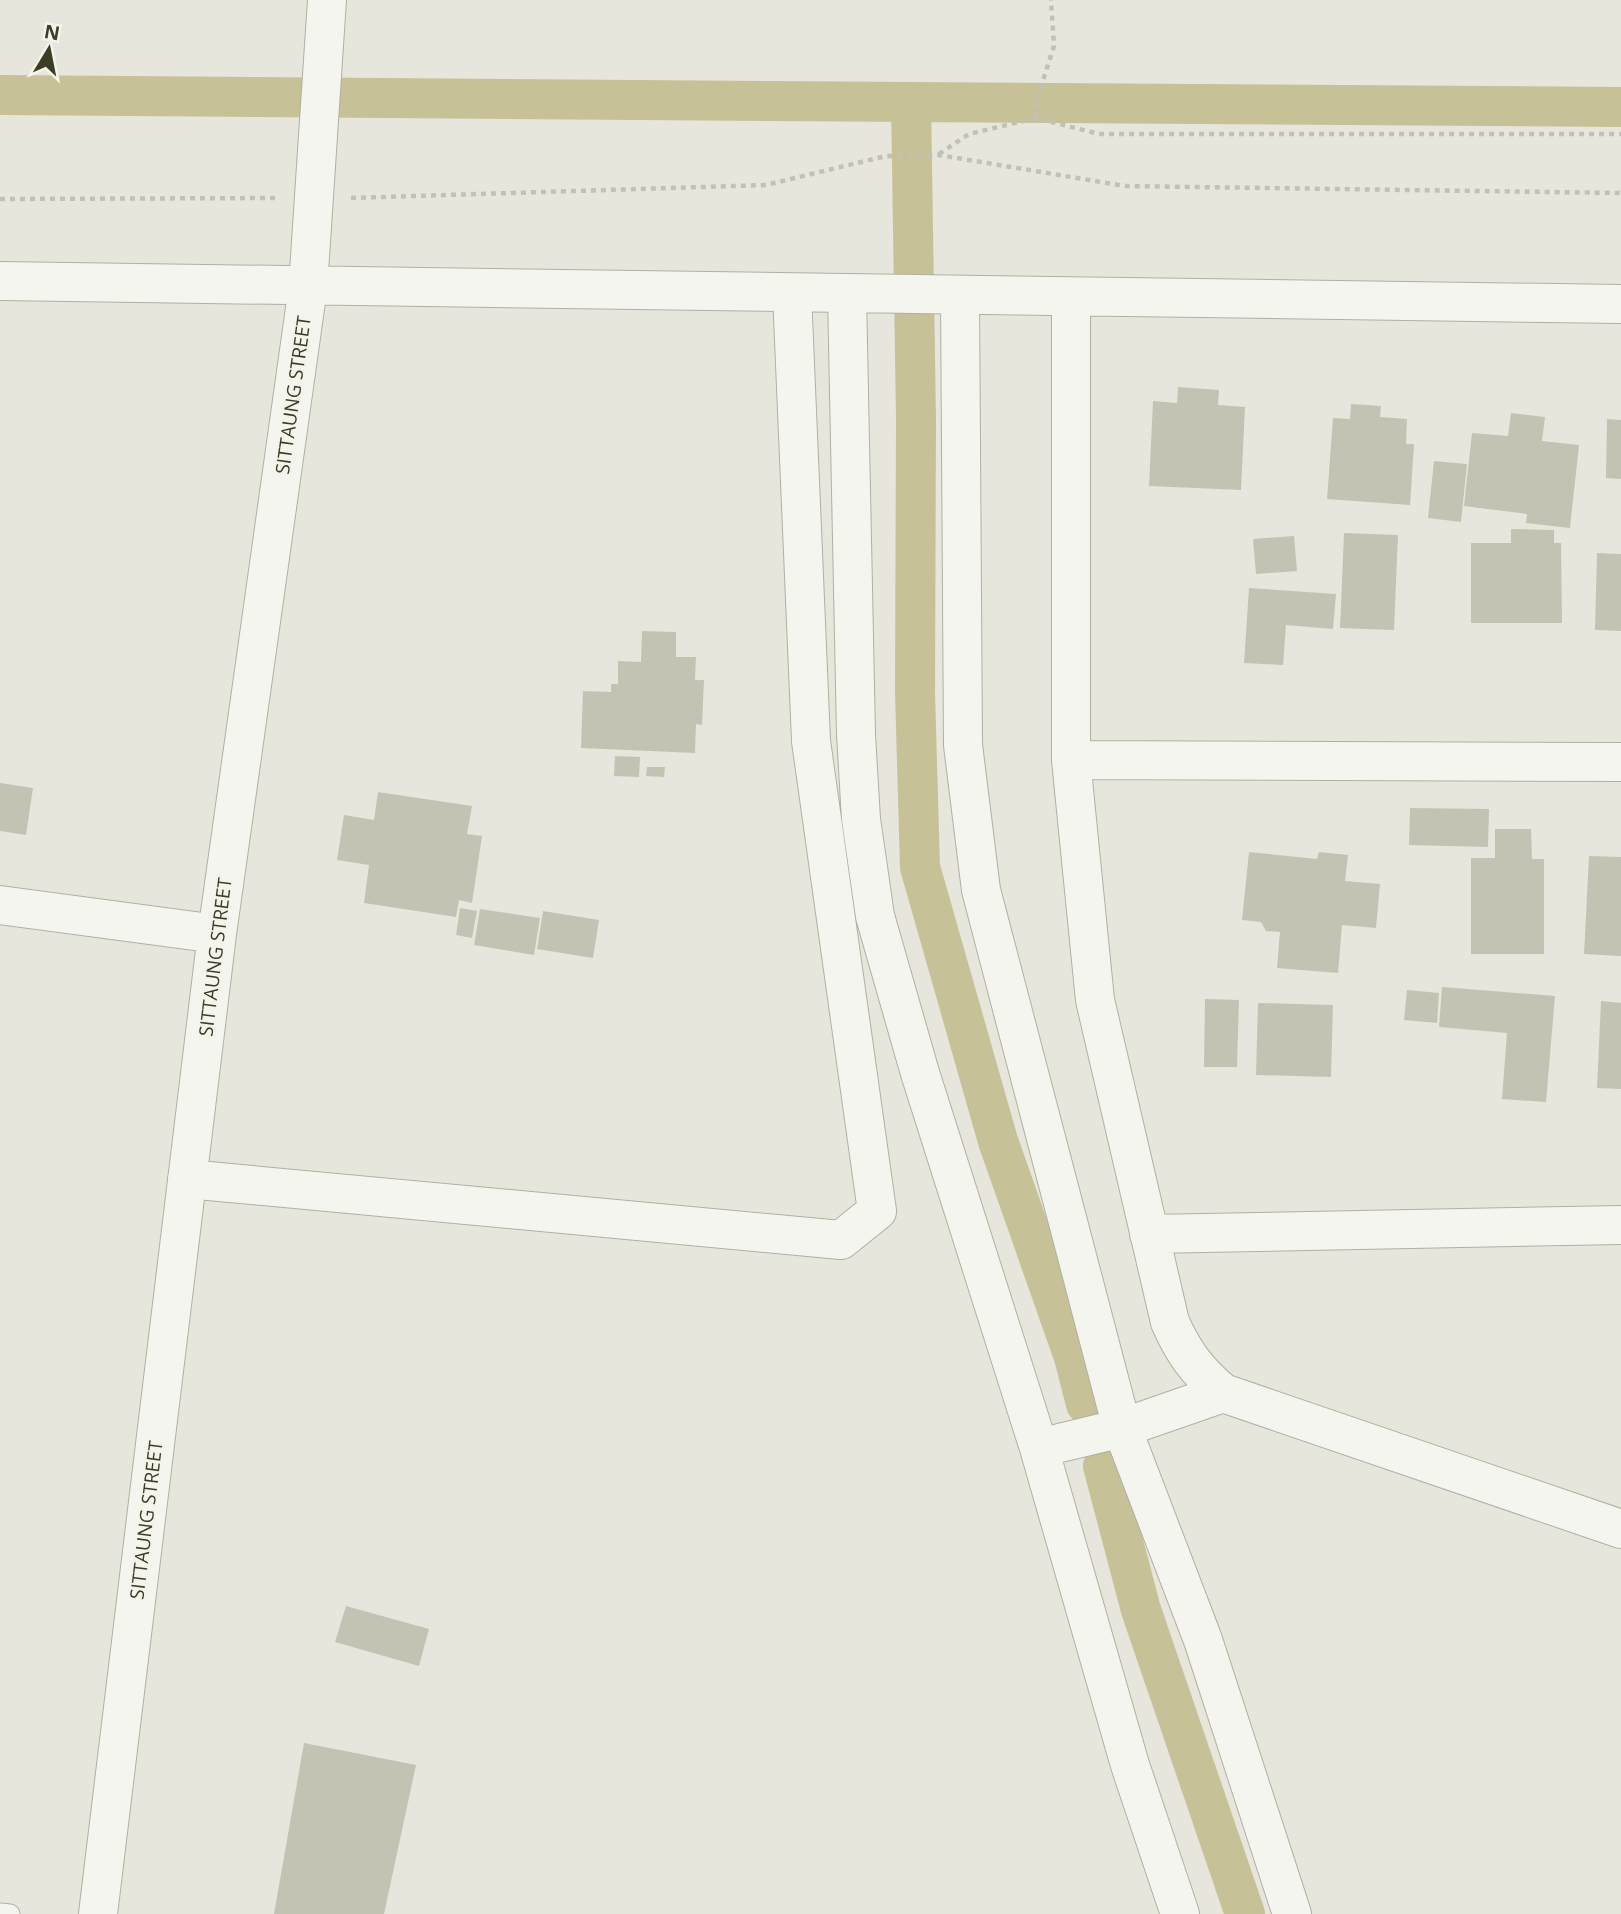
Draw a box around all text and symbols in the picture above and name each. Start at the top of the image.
north arrow [14,14,84,84]
text: N [42,18,62,46]
street label: SITTAUNG STREET [269,314,317,476]
street label: SITTAUNG STREET [192,876,238,1038]
street label: SITTAUNG STREET [123,1439,169,1601]

